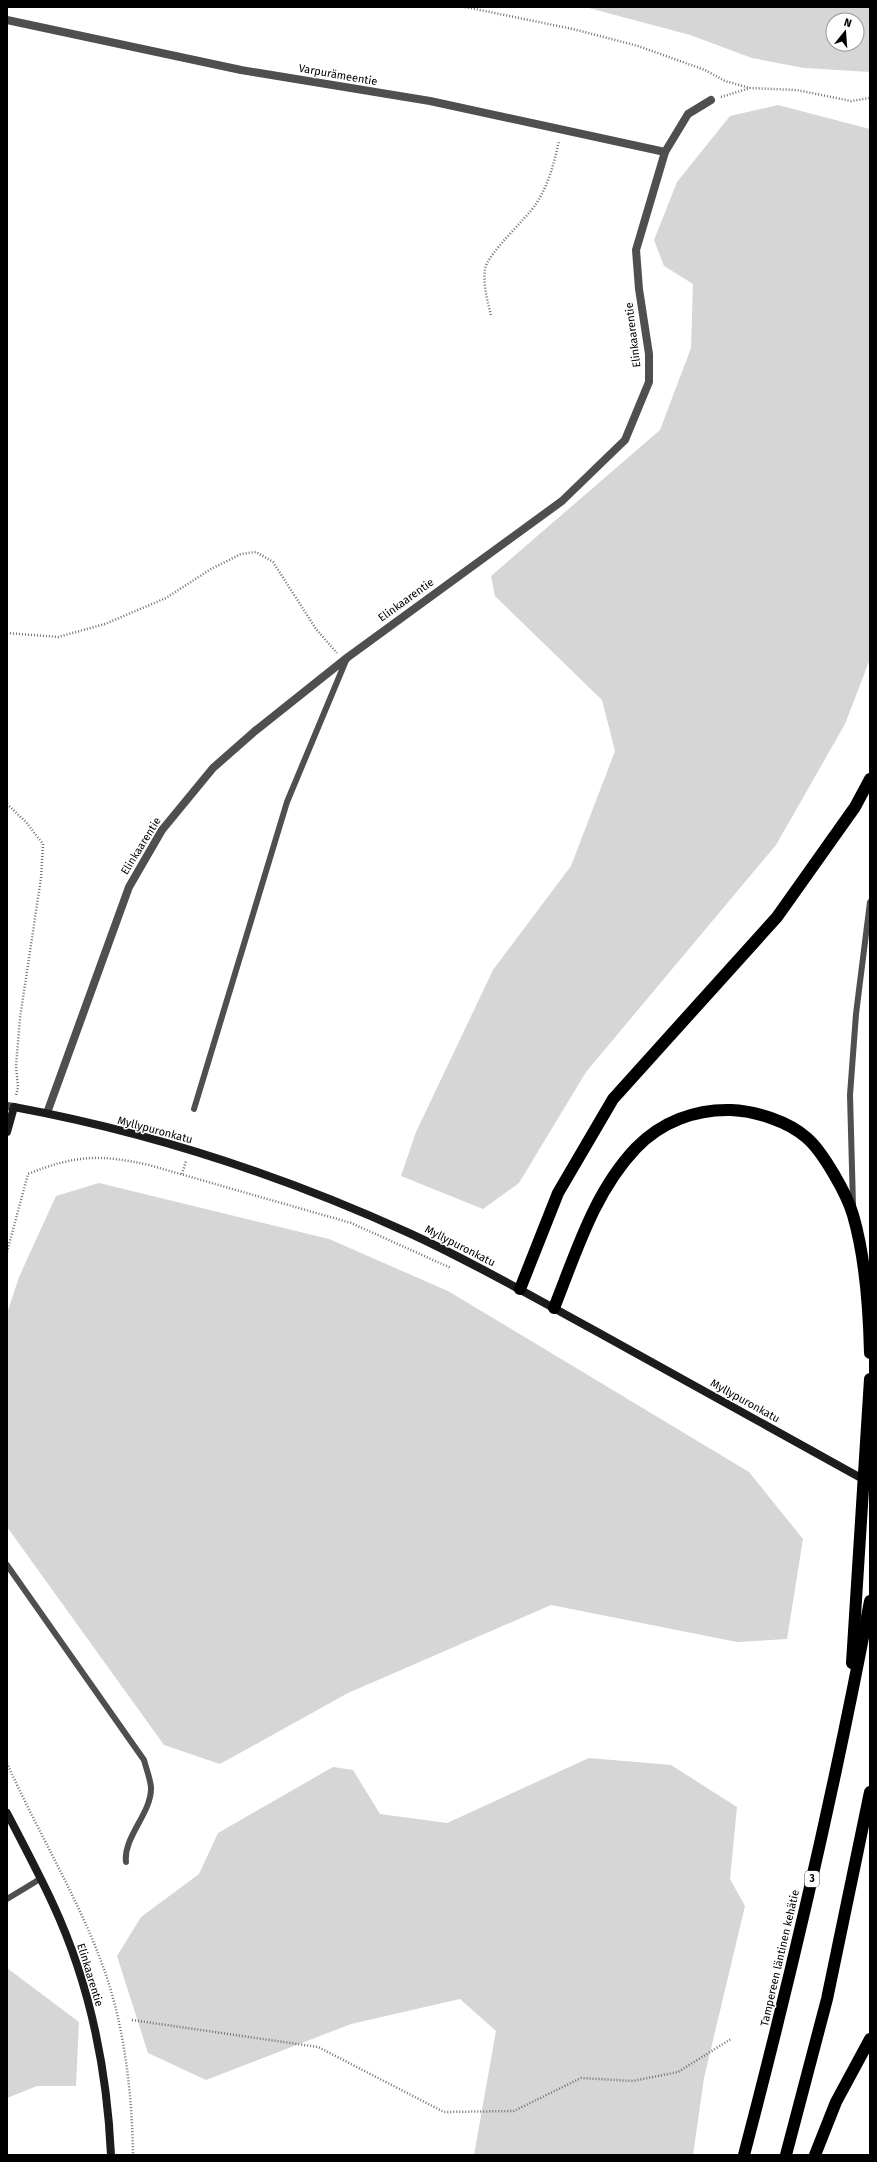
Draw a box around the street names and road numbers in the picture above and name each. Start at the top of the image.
street label: Varpurämeentie [298,62,378,88]
street label: Elinkaarentie [623,302,643,368]
street label: Elinkaarentie [376,576,436,624]
street label: Elinkaarentie [118,815,164,877]
street label: Myllypuronkatu [116,1114,194,1146]
street label: Myllypuronkatu [423,1223,497,1269]
street label: Myllypuronkatu [708,1377,782,1425]
road number: 3 [805,1871,819,1887]
street label: Tampereen läntinen kehätie [758,1888,802,2028]
street label: Elinkaarentie [74,1942,106,2008]

